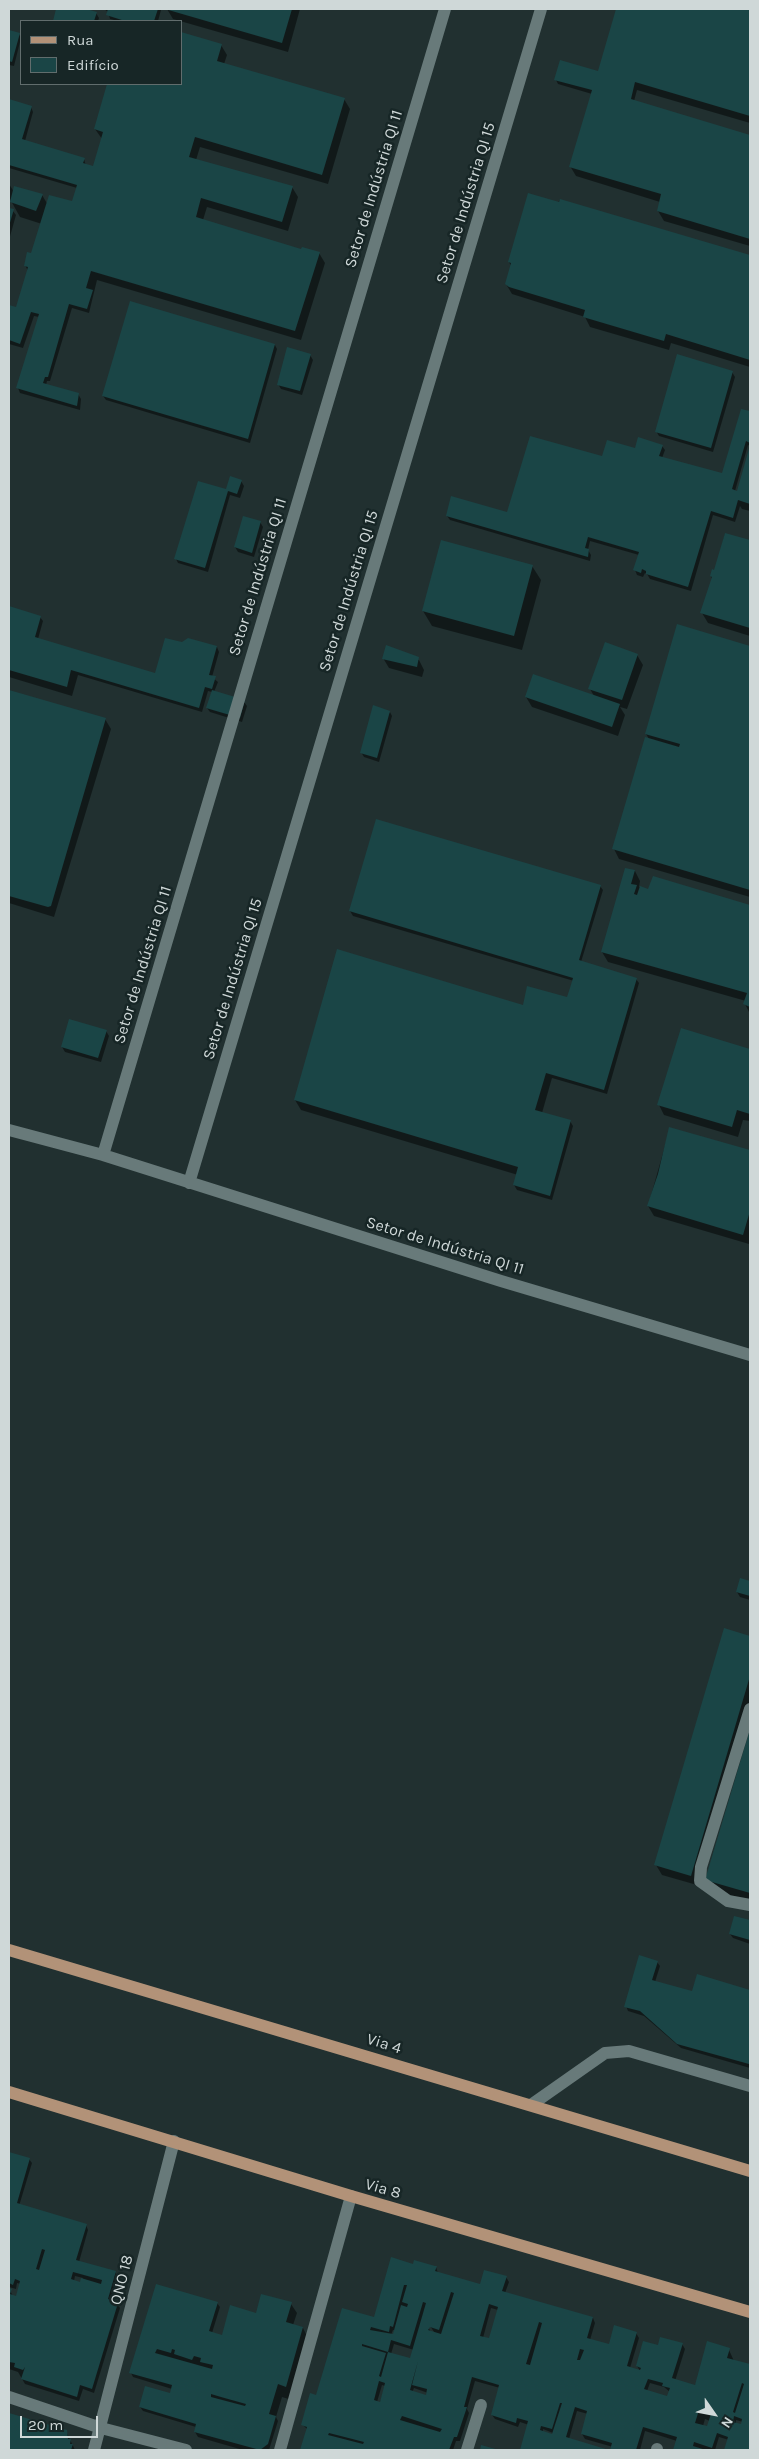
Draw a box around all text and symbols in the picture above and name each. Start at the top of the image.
legend [20,20,182,85]
text: Rua [67,31,94,49]
text: Edifício [67,56,119,74]
street label: Setor de Indústria QI 11 [341,108,407,270]
street label: Setor de Indústria QI 15 [432,120,500,286]
street label: Setor de Indústria QI 11 [225,496,291,658]
street label: Setor de Indústria QI 15 [315,508,383,674]
street label: Setor de Indústria QI 11 [110,884,176,1046]
street label: Setor de Indústria QI 15 [199,896,267,1062]
street label: Setor de Indústria QI 11 [364,1213,526,1279]
street label: Via 4 [364,2030,404,2058]
street label: Via 8 [363,2175,403,2203]
street label: QNO 18 [107,2253,137,2307]
north arrow [689,2389,739,2439]
scale bar [22,2406,100,2438]
text: N [717,2414,737,2431]
text: 20 m [28,2416,63,2434]

